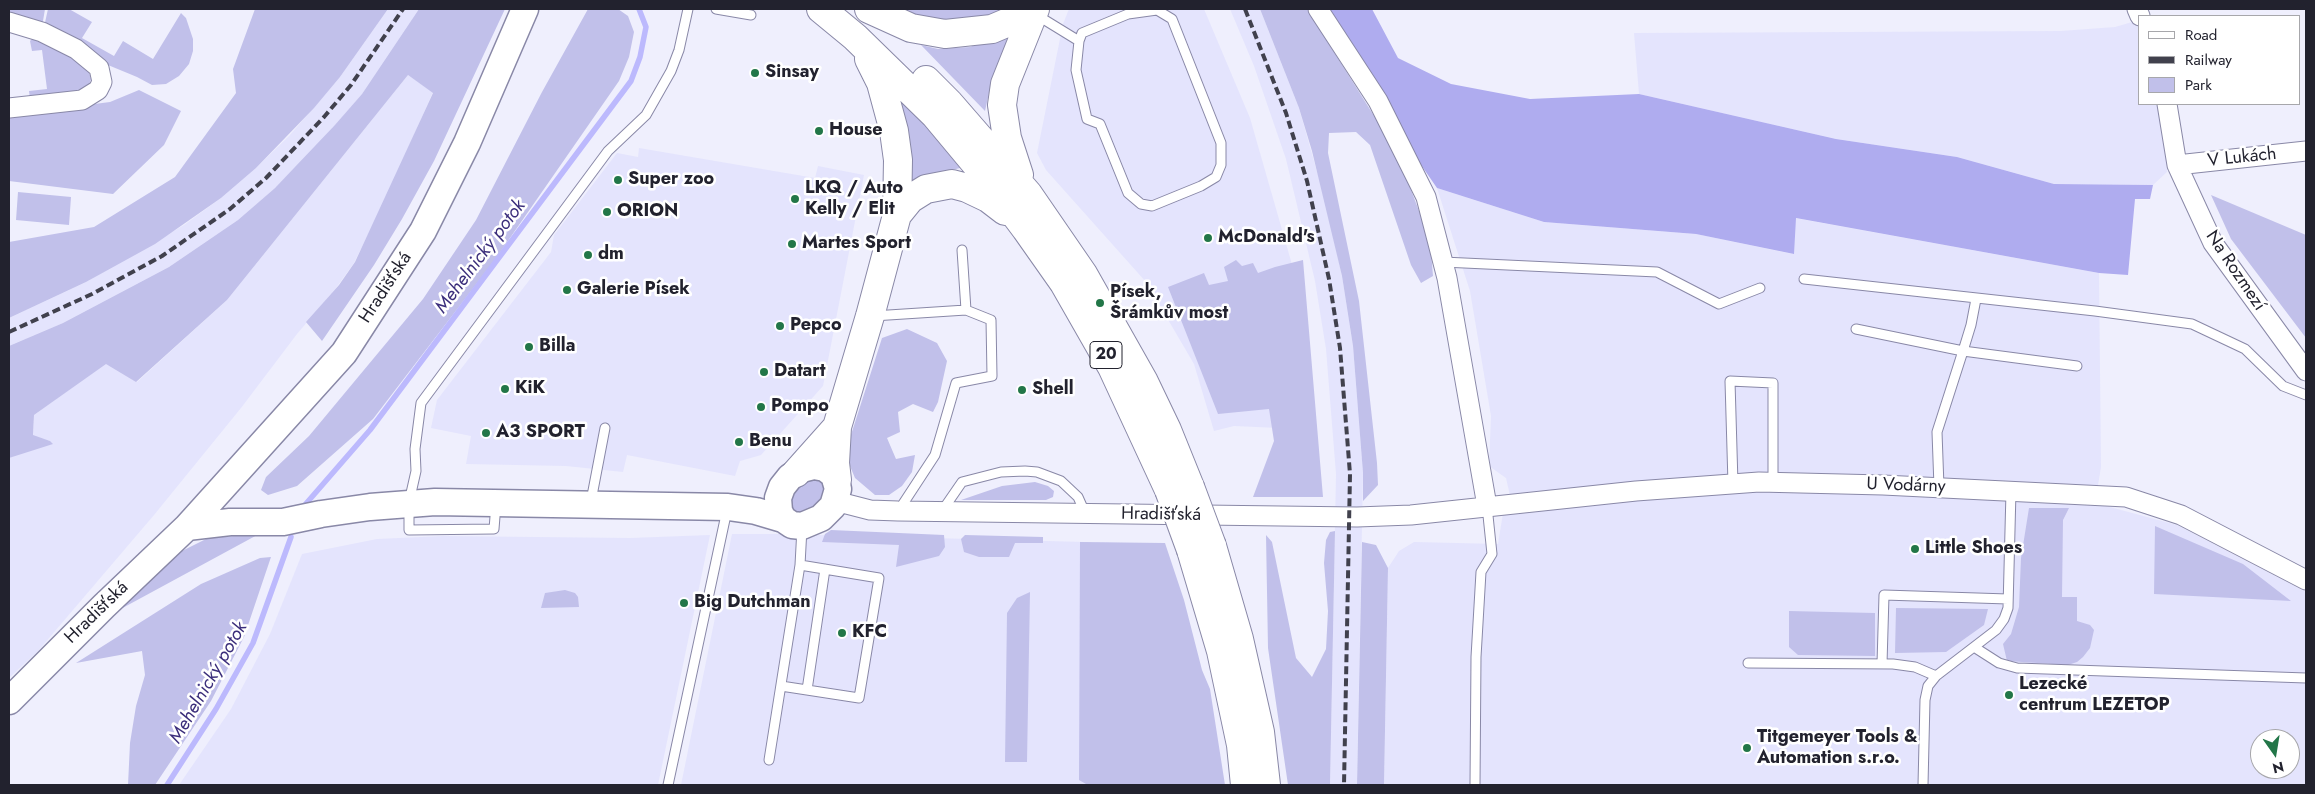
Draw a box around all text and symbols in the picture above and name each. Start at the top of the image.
legend [2138,15,2300,105]
text: Road [2185,24,2217,46]
text: Railway [2185,49,2232,71]
place label: Sinsay [765,62,819,84]
marker: Sinsay [749,67,761,79]
text: Park [2185,74,2212,96]
place label: House [829,120,883,142]
marker: House [813,125,825,137]
street label: V Lukách [2206,144,2278,172]
place label: Super zoo [628,169,714,191]
marker: Super zoo [612,174,624,186]
place label: LKQ / Auto Kelly / Elit [805,178,903,220]
marker: LKQ / Auto Kelly / Elit [789,193,801,205]
water label: Mehelnický potok [431,196,531,318]
place label: ORION [617,201,678,223]
marker: ORION [601,206,613,218]
place label: McDonald's [1218,227,1315,249]
street label: Na Rozmezí [2200,227,2270,315]
marker: McDonald's [1202,232,1214,244]
place label: Martes Sport [802,233,911,255]
marker: Martes Sport [786,238,798,250]
place label: dm [598,244,624,266]
street label: Hradišťská [355,249,417,327]
marker: dm [582,249,594,261]
place label: Galerie Písek [577,279,690,301]
place label: Písek, Šrámkův most [1110,282,1228,324]
marker: Galerie Písek [561,284,573,296]
marker: Písek, Šrámkův most [1094,297,1106,309]
place label: Pepco [790,315,842,337]
marker: Pepco [774,320,786,332]
place label: Billa [539,336,575,358]
marker: Billa [523,341,535,353]
road number: 20 [1090,342,1122,368]
place label: Datart [774,361,825,383]
marker: Datart [758,366,770,378]
place label: KiK [515,378,545,400]
place label: Shell [1032,379,1074,401]
marker: KiK [499,383,511,395]
marker: Shell [1016,384,1028,396]
place label: Pompo [771,396,829,418]
marker: Pompo [755,401,767,413]
place label: A3 SPORT [496,422,585,444]
marker: A3 SPORT [480,427,492,439]
place label: Benu [749,431,792,453]
marker: Benu [733,436,745,448]
street label: U Vodárny [1866,474,1946,498]
street label: Hradišťská [1121,504,1201,526]
place label: Little Shoes [1925,538,2022,560]
marker: Little Shoes [1909,543,1921,555]
street label: Hradišťská [61,577,133,649]
place label: Big Dutchman [694,592,811,614]
marker: Big Dutchman [678,597,690,609]
water label: Mehelnický potok [165,618,253,748]
place label: KFC [852,622,887,644]
marker: KFC [836,627,848,639]
place label: Lezecké centrum LEZETOP [2019,674,2170,716]
marker: Lezecké centrum LEZETOP [2003,689,2015,701]
place label: Titgemeyer Tools & Automation s.r.o. [1757,727,1918,770]
north arrow [2250,729,2300,779]
marker: Titgemeyer Tools & Automation s.r.o. [1741,742,1753,754]
text: N [2270,757,2286,779]

